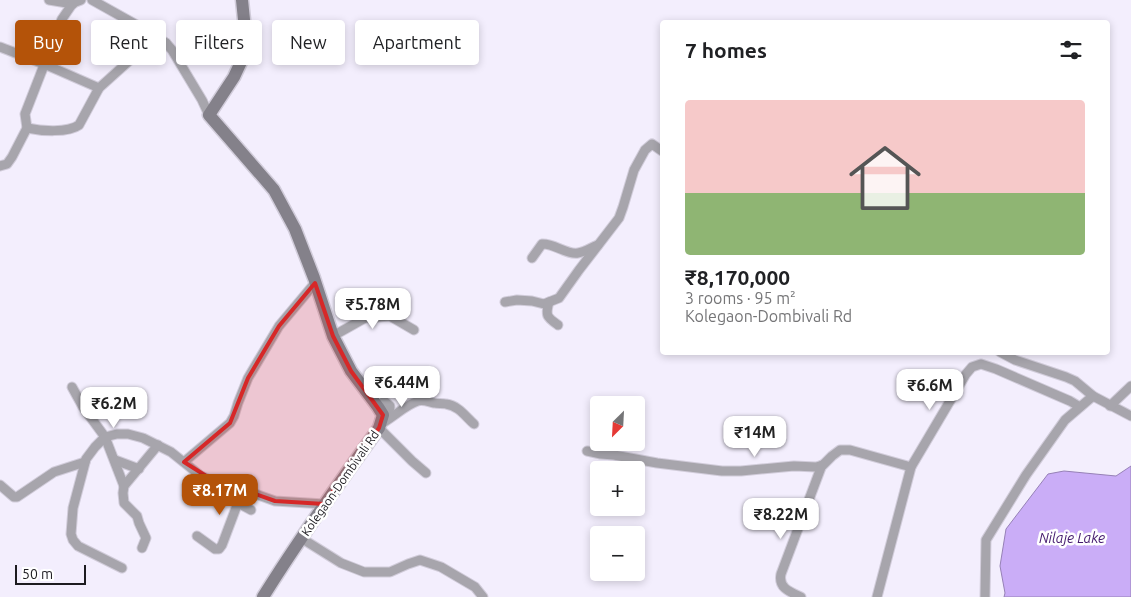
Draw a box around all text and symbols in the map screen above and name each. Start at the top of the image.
chip: Buy [15,20,81,65]
chip: Rent [91,20,166,65]
chip: Filters [176,20,262,65]
chip: New [272,20,345,65]
chip: Apartment [355,20,479,65]
icon: filters [1057,36,1085,64]
text: 7 homes [685,38,767,62]
icon: home [840,133,930,223]
text: ₹8,170,000 [685,265,790,289]
pin: ₹5.78M [332,288,414,330]
text: 3 rooms · 95 m² [685,289,796,307]
text: ₹5.78M [346,295,400,313]
text: Kolegaon-Dombivali Rd [685,307,852,325]
pin: ₹6.44M [361,366,443,408]
pin: ₹6.6M [895,368,965,411]
text: ₹6.44M [375,373,429,391]
text: ₹6.6M [907,376,953,394]
pin: ₹6.2M [79,386,149,429]
text: ₹6.2M [91,394,137,412]
north arrow [590,396,645,451]
map controls [590,396,645,581]
pin: ₹14M [725,416,785,458]
text: ₹14M [734,423,776,441]
street label: Kolegaon-Dombivali Rd [299,428,381,538]
button: + [590,461,645,516]
pin: ₹8.17M [179,474,261,516]
text: ₹8.17M [193,481,247,499]
pin: ₹8.22M [740,498,822,540]
text: ₹8.22M [754,505,808,523]
button: − [590,526,645,581]
water label: Nilaje Lake [1039,530,1105,546]
scale bar [15,562,86,585]
text: 50 m [22,566,53,582]

